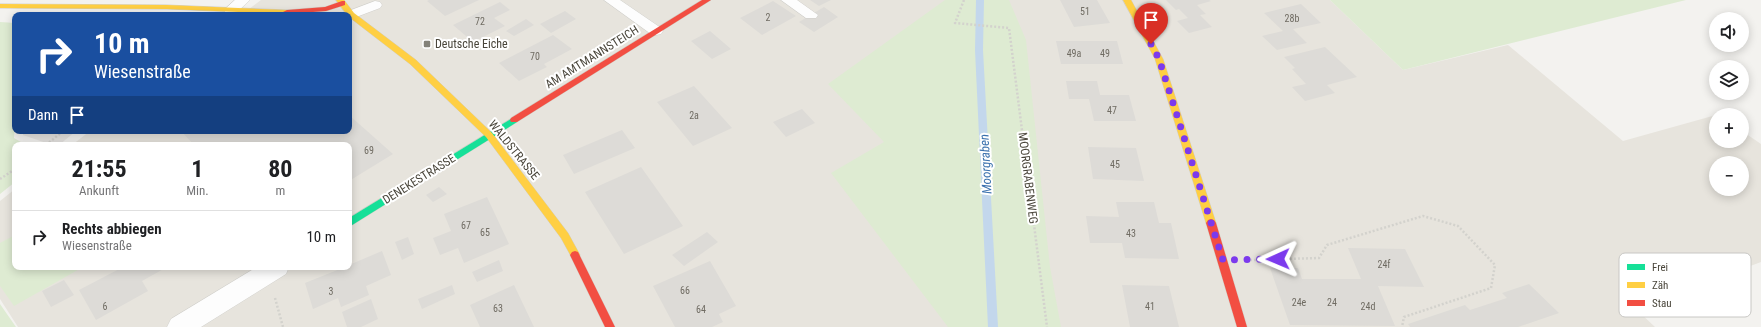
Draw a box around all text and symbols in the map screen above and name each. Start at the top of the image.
pin [1134,3,1168,44]
house number: 51 [1080,6,1090,17]
icon: arrive [1140,9,1162,31]
house number: 2 [766,12,771,23]
map controls [1709,12,1749,196]
button: sound [1709,12,1749,52]
house number: 28b [1285,13,1299,24]
house number: 72 [475,16,485,27]
street label: AM AMTMANNSTEICH [543,23,641,91]
text: 10 m [94,27,150,60]
icon: right [28,28,80,80]
place label: Deutsche Eiche [435,37,508,51]
marker: Deutsche Eiche [422,39,432,49]
house number: 49a [1067,48,1082,59]
house number: 49 [1100,48,1110,59]
house number: 70 [530,51,540,62]
button: layers [1709,60,1749,100]
text: Wiesenstraße [94,61,191,82]
icon: arrive [66,104,88,126]
house number: 47 [1107,105,1117,116]
text: Dann [28,106,58,124]
button: + [1709,108,1749,148]
house number: 2a [689,110,699,121]
street label: WALDSTRASSE [486,117,542,183]
street label: MOORGRABENWEG [1015,131,1041,225]
water label: Moorgraben [976,134,995,194]
house number: 69 [364,145,374,156]
street label: DENEKESTRASSE [380,151,458,207]
text: 21:55 [72,155,127,183]
text: 1 [191,155,203,183]
text: 80 [268,155,292,183]
button: − [1709,156,1749,196]
house number: 45 [1110,159,1120,170]
text: Ankunft [79,183,119,198]
text: Min. [186,183,209,198]
text: m [275,183,285,198]
text: Rechts abbiegen [62,220,162,238]
house number: 67 [461,220,471,231]
icon: right [28,226,50,248]
house number: 65 [480,227,490,238]
text: 10 m [306,228,336,246]
house number: 43 [1126,228,1136,239]
text: Wiesenstraße [62,238,132,253]
position arrow [1257,238,1299,280]
legend [1619,253,1751,317]
house number: 24f [1377,259,1391,270]
text: Frei [1652,261,1668,274]
text: Zäh [1652,279,1668,292]
house number: 66 [680,285,690,296]
house number: 3 [329,286,334,297]
house number: 24e [1292,297,1307,308]
house number: 24 [1327,297,1337,308]
text: Stau [1652,297,1672,310]
house number: 6 [103,301,108,312]
house number: 41 [1145,301,1155,312]
house number: 24d [1361,301,1375,312]
house number: 63 [493,303,503,314]
house number: 64 [696,304,706,315]

